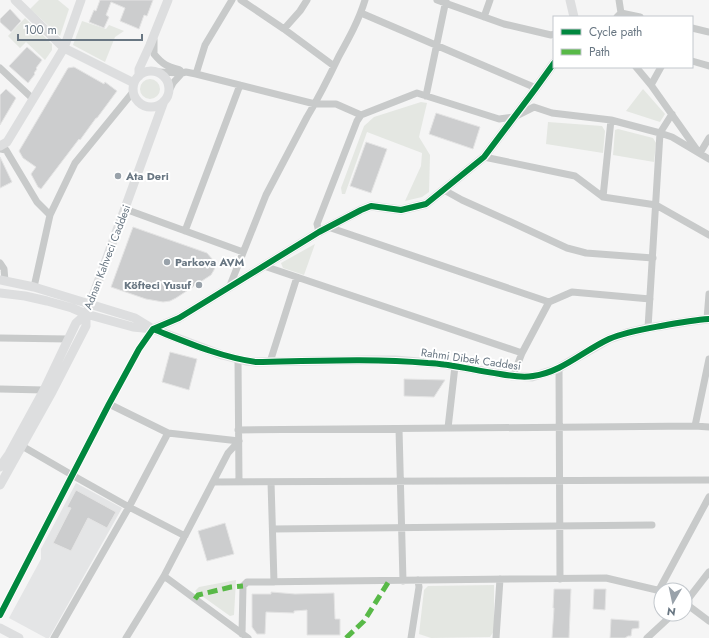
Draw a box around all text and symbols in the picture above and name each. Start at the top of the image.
scale bar [18,16,142,42]
legend [553,16,693,68]
text: 100 m [24,21,57,39]
text: Cycle path [589,23,642,41]
text: Path [589,43,610,61]
place label: Ata Deri [125,168,169,184]
marker: Ata Deri [113,171,123,181]
street label: Adnan Kahveci Caddesi [80,202,134,312]
place label: Parkova AVM [175,254,245,270]
marker: Parkova AVM [162,257,172,267]
place label: Köfteci Yusuf [124,277,192,293]
marker: Köfteci Yusuf [194,280,204,290]
street label: Rahmi Dibek Caddesi [420,344,522,374]
north arrow [653,582,693,622]
text: N [666,603,677,620]

